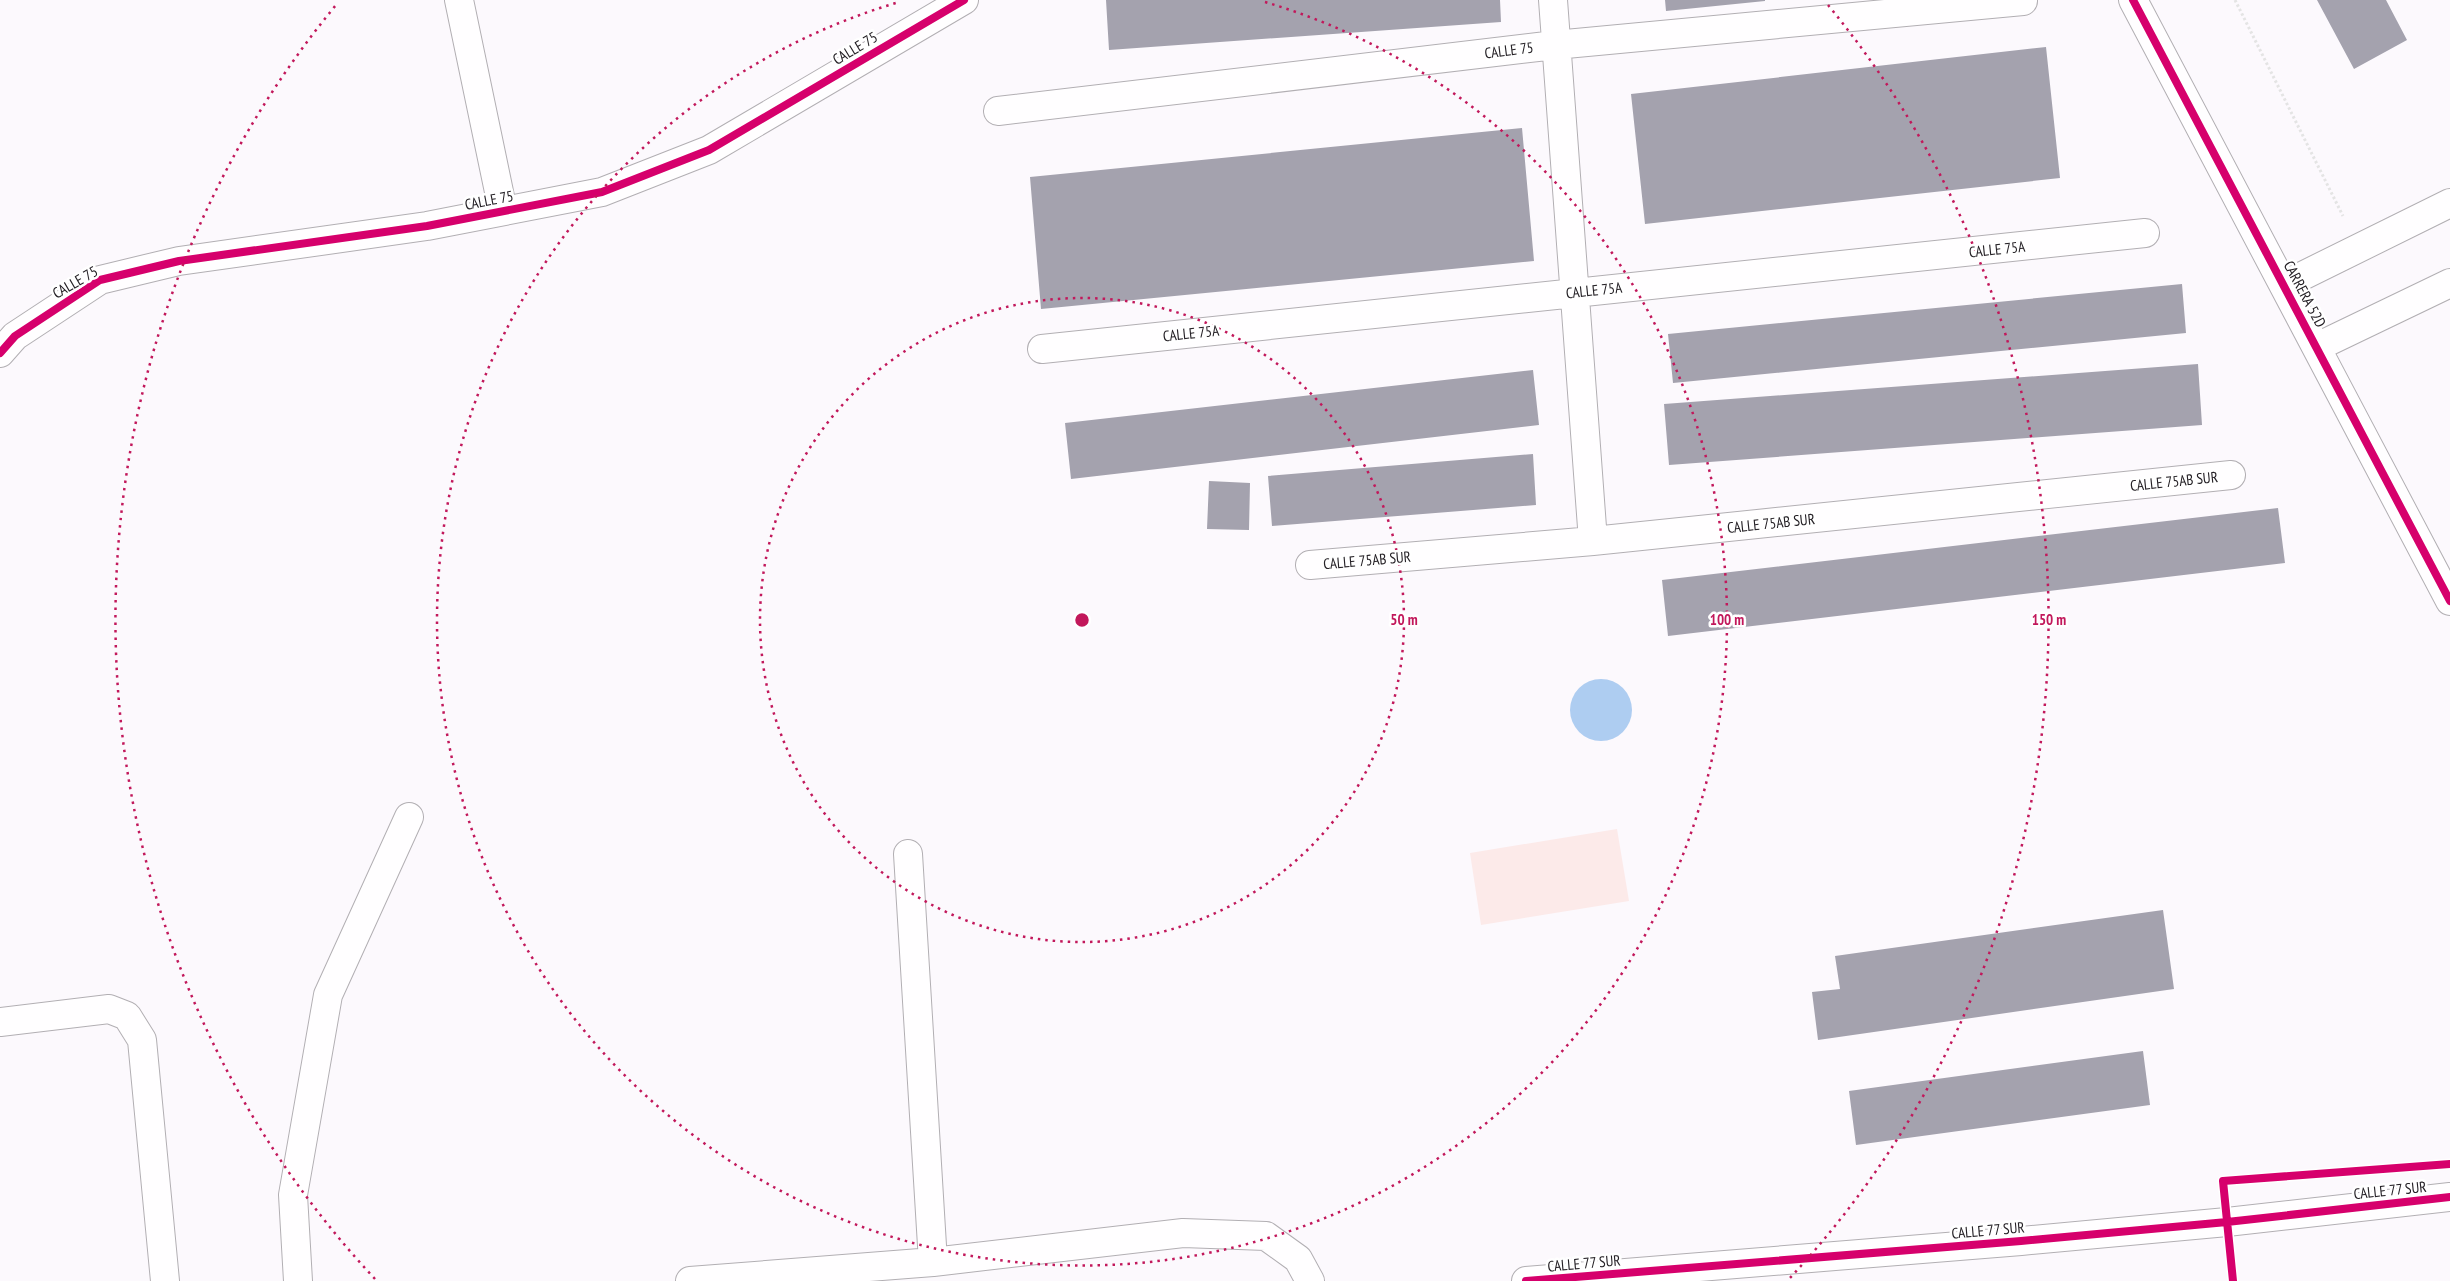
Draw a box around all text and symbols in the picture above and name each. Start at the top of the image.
street label: CALLE 75 [829,27,881,69]
street label: CALLE 75 [1483,38,1535,62]
street label: CALLE 75 [463,186,515,214]
street label: CALLE 75A [1968,237,2027,261]
street label: CARRERA 52D [2280,258,2330,331]
street label: CALLE 75 [49,261,101,303]
street label: CALLE 75A [1565,278,1624,302]
street label: CALLE 75A [1162,321,1221,345]
street label: CALLE 75AB SUR [2129,467,2219,495]
street label: CALLE 75AB SUR [1726,509,1816,537]
street label: CALLE 75AB SUR [1322,547,1412,573]
text: 50 m [1390,610,1418,629]
text: 100 m [1710,610,1744,629]
text: 150 m [2032,610,2066,629]
centre of rings [1073,611,1091,629]
street label: CALLE 77 SUR [2353,1177,2427,1203]
street label: CALLE 77 SUR [1951,1217,2025,1243]
street label: CALLE 77 SUR [1547,1250,1621,1276]

